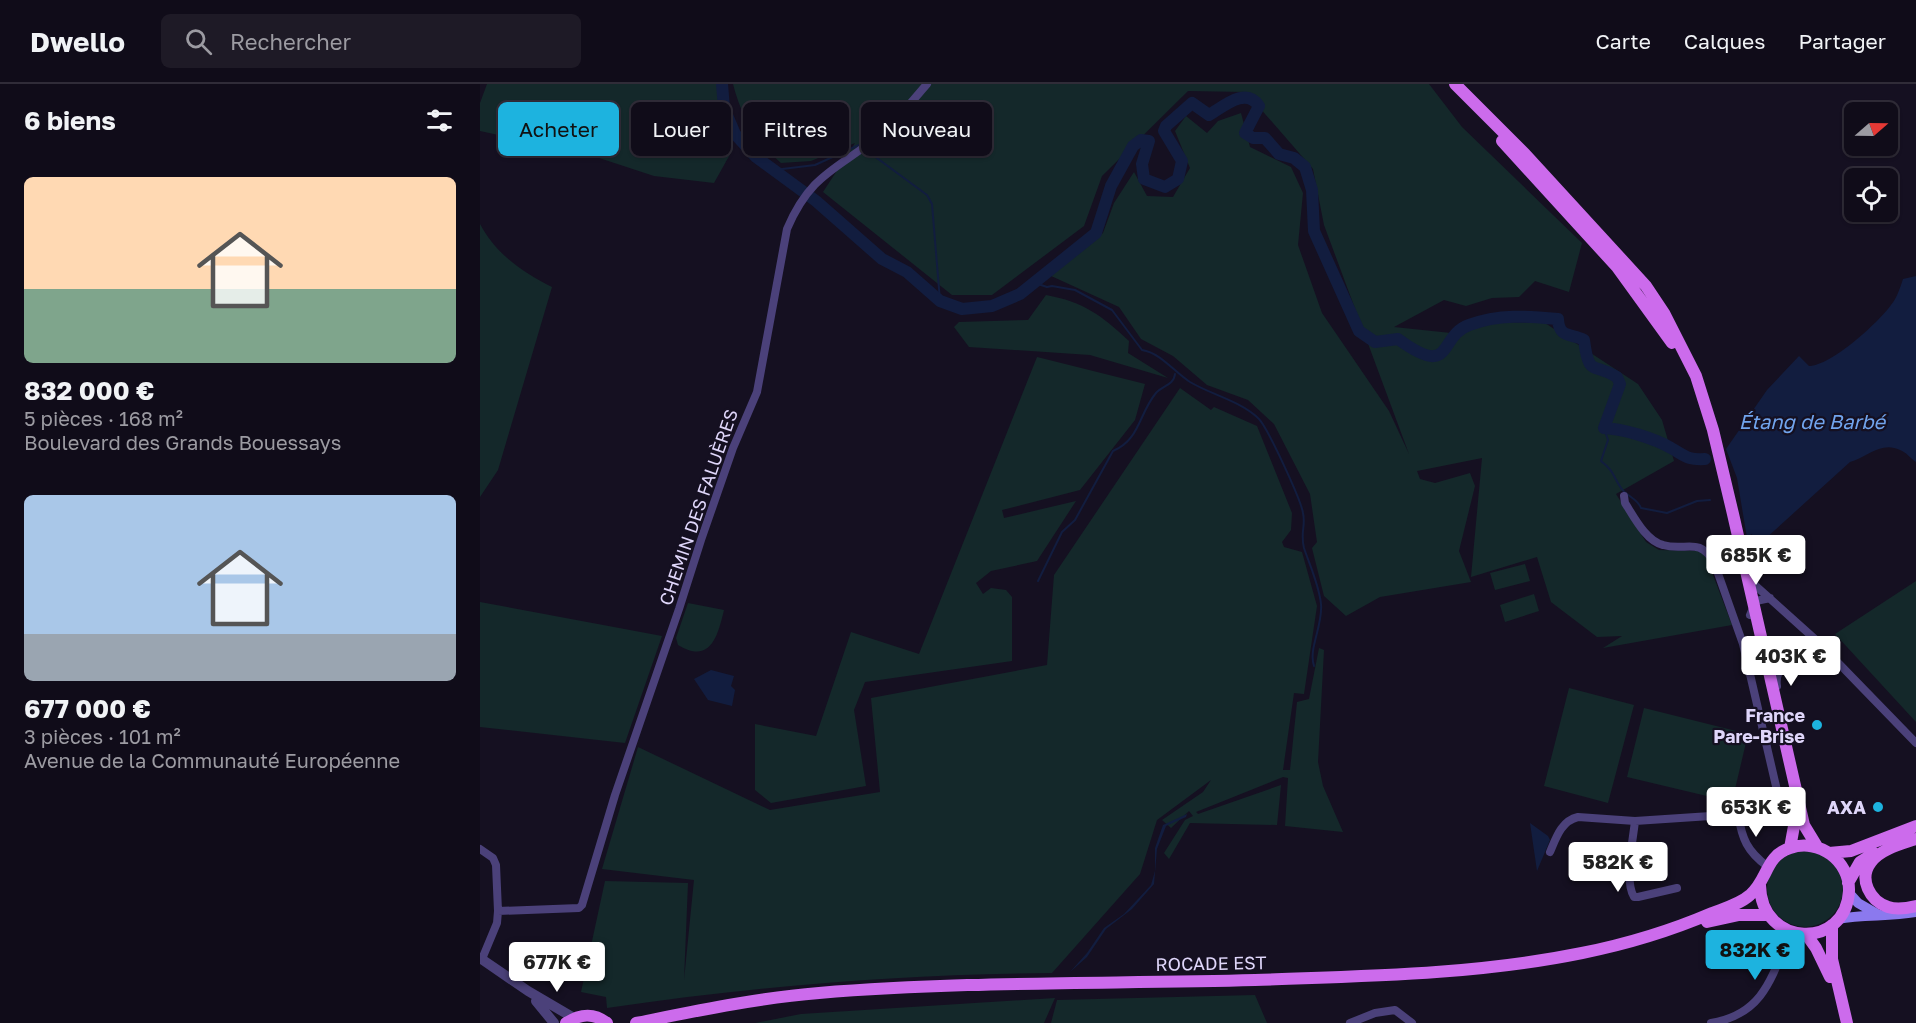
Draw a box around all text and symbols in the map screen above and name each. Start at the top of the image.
search box [161,14,581,68]
text: Dwello [30,25,125,58]
icon: search [182,25,215,58]
text: Rechercher [230,28,351,55]
text: Carte [1595,28,1651,54]
text: Calques [1684,28,1765,54]
text: Partager [1798,28,1886,54]
chip: Acheter [498,102,619,156]
chip: Louer [631,102,731,156]
chip: Filtres [743,102,849,156]
chip: Nouveau [861,102,992,156]
north arrow [1844,102,1898,156]
map controls [1844,102,1898,222]
icon: filters [423,104,456,137]
text: 6 biens [24,105,116,136]
button: locate [1844,168,1898,222]
icon: home [186,216,294,324]
text: 832 000 € [24,375,154,406]
text: 5 pièces · 168 m² [24,406,183,430]
street label: CHEMIN DES FALUÈRES [654,406,742,608]
water label: Étang de Barbé [1739,409,1888,434]
text: Boulevard des Grands Bouessays [24,430,341,454]
icon: home [186,534,294,642]
pin: 685K € [1707,535,1805,586]
text: 685K € [1720,542,1792,566]
pin: 403K € [1742,636,1840,687]
text: 403K € [1755,643,1827,667]
text: 677 000 € [24,693,151,724]
place label: France Pare-Brise [1713,704,1805,747]
marker: France Pare-Brise [1810,718,1824,732]
text: 3 pièces · 101 m² [24,724,181,748]
text: Avenue de la Communauté Européenne [24,748,400,772]
pin: 653K € [1707,787,1805,838]
text: 653K € [1721,794,1791,818]
place label: AXA [1827,796,1866,818]
marker: AXA [1871,800,1885,814]
pin: 582K € [1569,842,1667,893]
text: 582K € [1583,849,1653,873]
pin: 832K € [1706,930,1804,981]
text: 832K € [1720,937,1790,961]
pin: 677K € [508,942,606,993]
text: 677K € [523,949,591,973]
street label: ROCADE EST [1155,951,1267,975]

